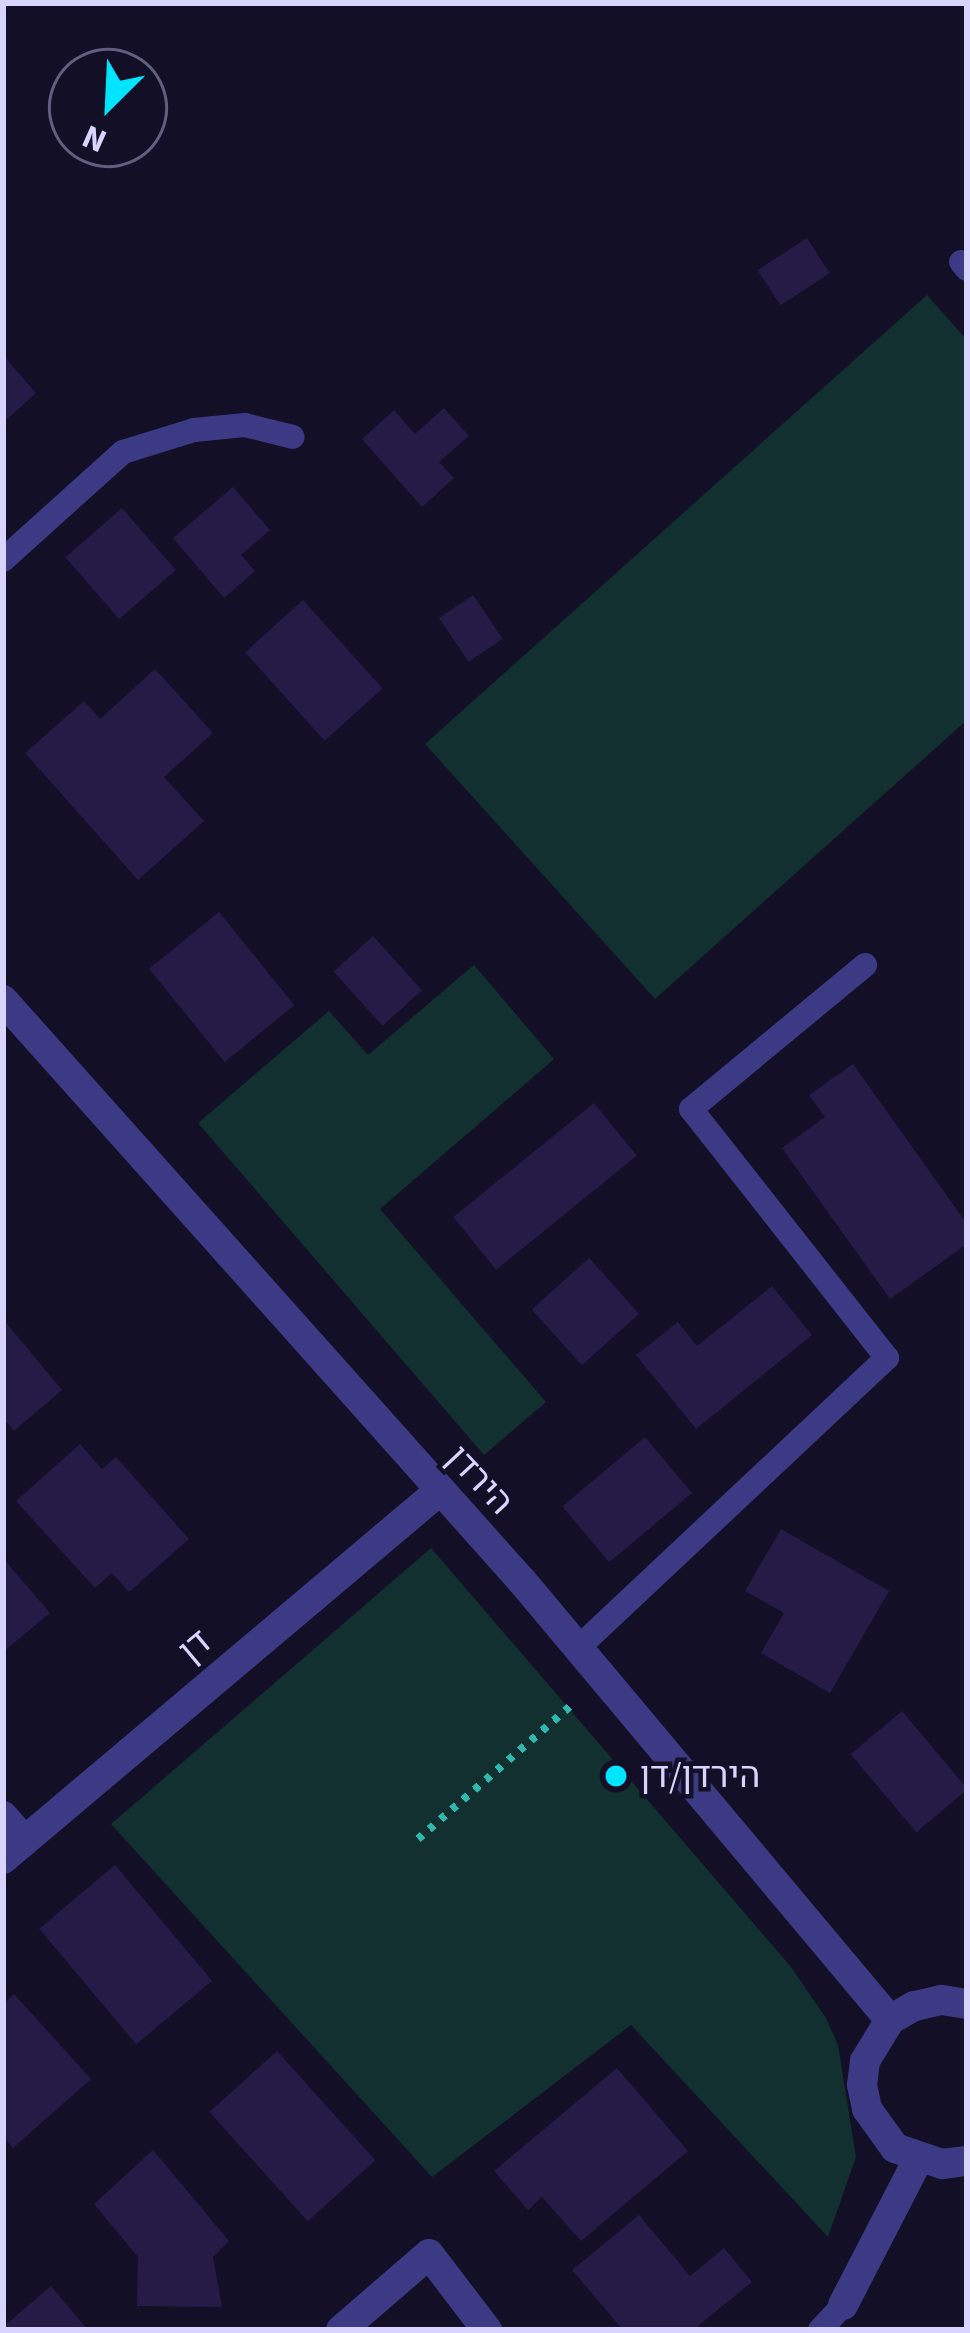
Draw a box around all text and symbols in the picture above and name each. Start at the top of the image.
north arrow [48,48,168,168]
text: N [75,113,114,165]
street label: הירדן [437,1436,523,1524]
street label: דן [170,1620,220,1672]
place label: הירדן/דן [640,1754,761,1798]
marker: הירדן/דן [603,1763,629,1789]

